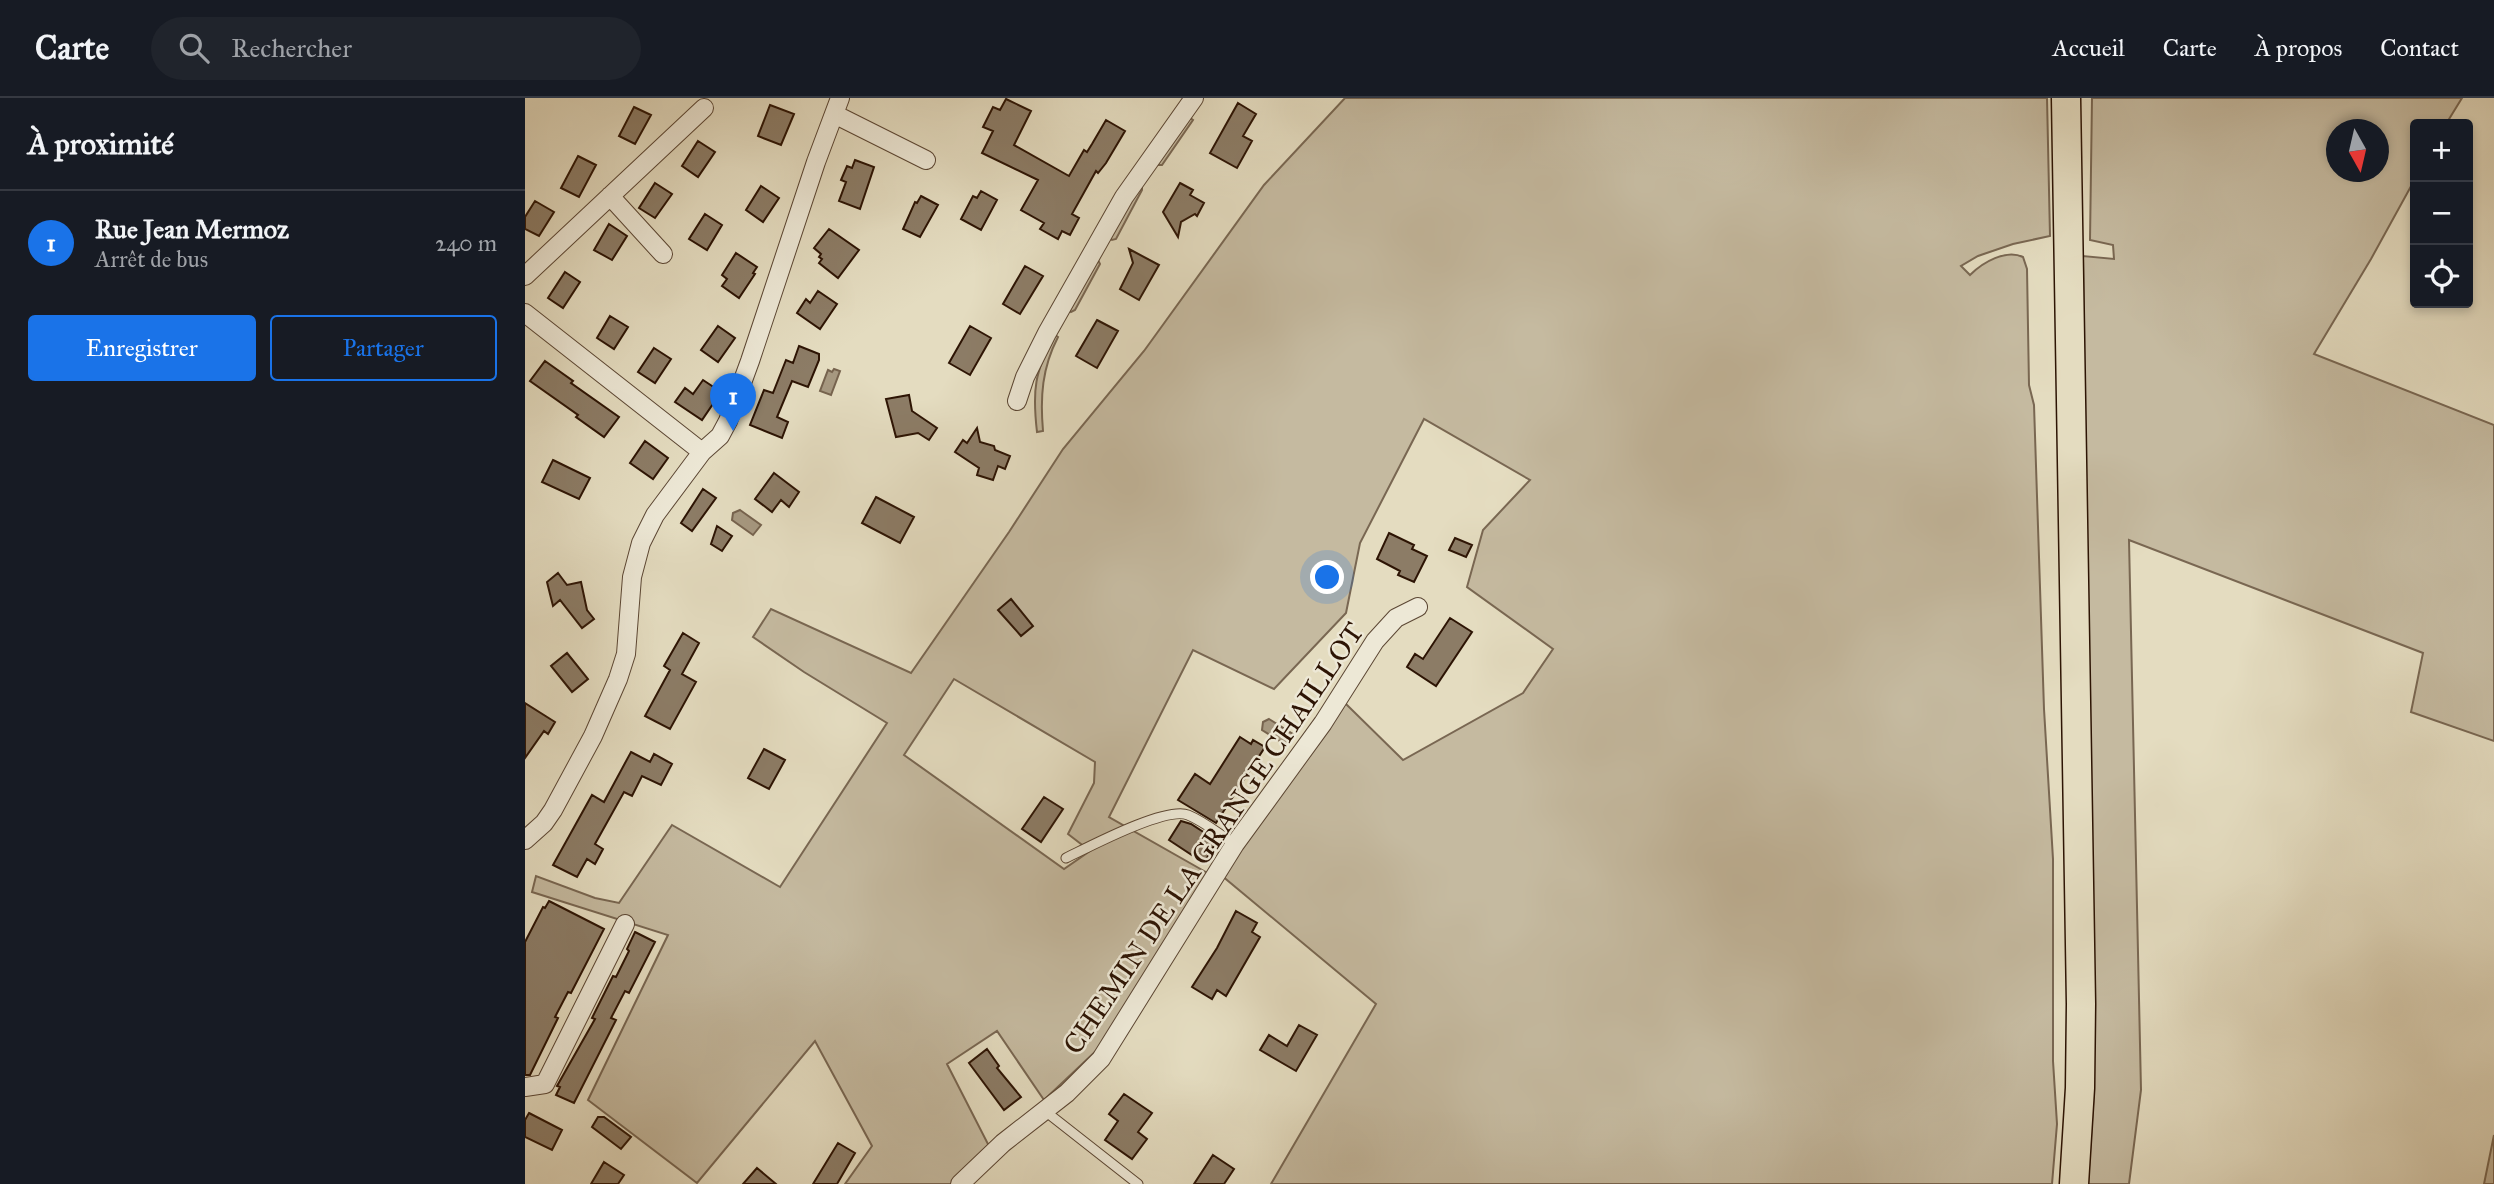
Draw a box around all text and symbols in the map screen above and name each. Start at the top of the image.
search box [151,17,641,80]
text: Carte [35,28,109,68]
icon: search [175,29,213,67]
text: Rechercher [231,32,352,64]
text: Accueil [2053,33,2125,63]
text: Carte [2163,33,2217,63]
text: À propos [2255,33,2342,63]
text: Contact [2380,33,2459,63]
north arrow [2326,119,2389,182]
map controls [2410,119,2473,308]
button: + [2410,119,2473,182]
text: À proximité [28,126,174,162]
button: − [2410,182,2473,245]
text: Rue Jean Mermoz [95,213,289,245]
text: 1 [46,229,56,257]
text: 240 m [435,229,497,257]
text: Arrêt de bus [95,245,208,273]
button: locate [2410,245,2473,308]
button: Enregistrer [28,315,256,381]
button: Partager [270,315,497,381]
pin: 1 [710,373,756,431]
your location [1310,560,1344,594]
street label: CHEMIN DE LA GRANGE CHAILLOT [1055,616,1371,1061]

